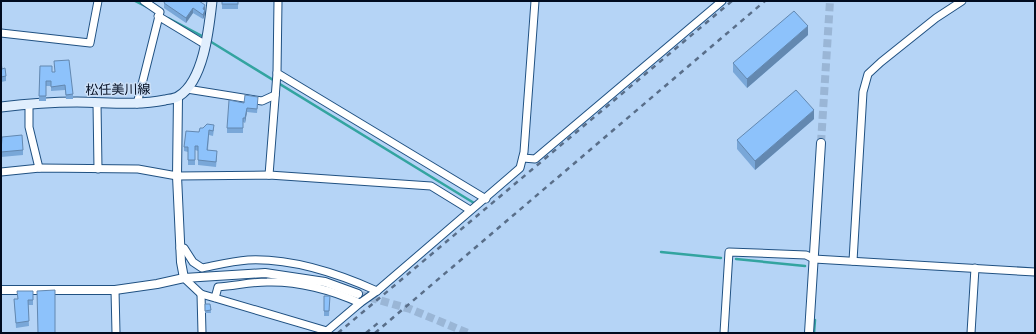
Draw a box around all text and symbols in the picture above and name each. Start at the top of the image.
street label: 松任美川線 [85,81,151,98]

